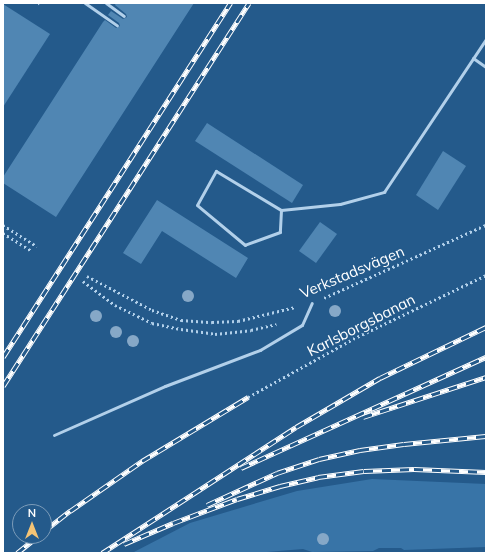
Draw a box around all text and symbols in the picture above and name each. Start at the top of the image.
street label: Verkstadsvägen [297,242,407,302]
street label: Karlsborgsbanan [304,290,418,360]
north arrow [12,504,52,544]
text: N [28,506,36,520]

